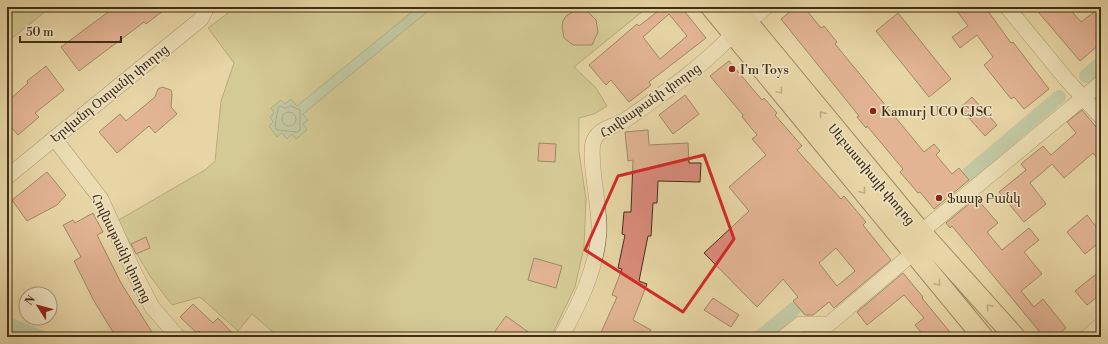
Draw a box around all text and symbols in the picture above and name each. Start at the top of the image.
scale bar [20,18,121,44]
text: 50 m [26,25,54,40]
street label: Երվանդ Օտյանի փողոց [47,41,172,146]
street label: Հովնաթանի փողոց [597,60,704,142]
place label: I'm Toys [740,62,789,78]
marker: I'm Toys [727,64,737,74]
one-way arrow [776,86,783,94]
place label: Kamurj UCO CJSC [881,104,992,120]
marker: Kamurj UCO CJSC [868,106,878,116]
one-way arrow [819,111,826,118]
street label: Սեբաստիայի փողոց [824,121,918,229]
one-way arrow [859,187,866,194]
street label: Հովնաթանի փողոց [88,191,154,306]
place label: Ֆասթ Բանկ [947,191,1021,207]
marker: Ֆասթ Բանկ [934,193,944,203]
one-way arrow [934,278,941,285]
north arrow [18,286,58,326]
text: N [22,293,39,308]
one-way arrow [987,304,994,312]

